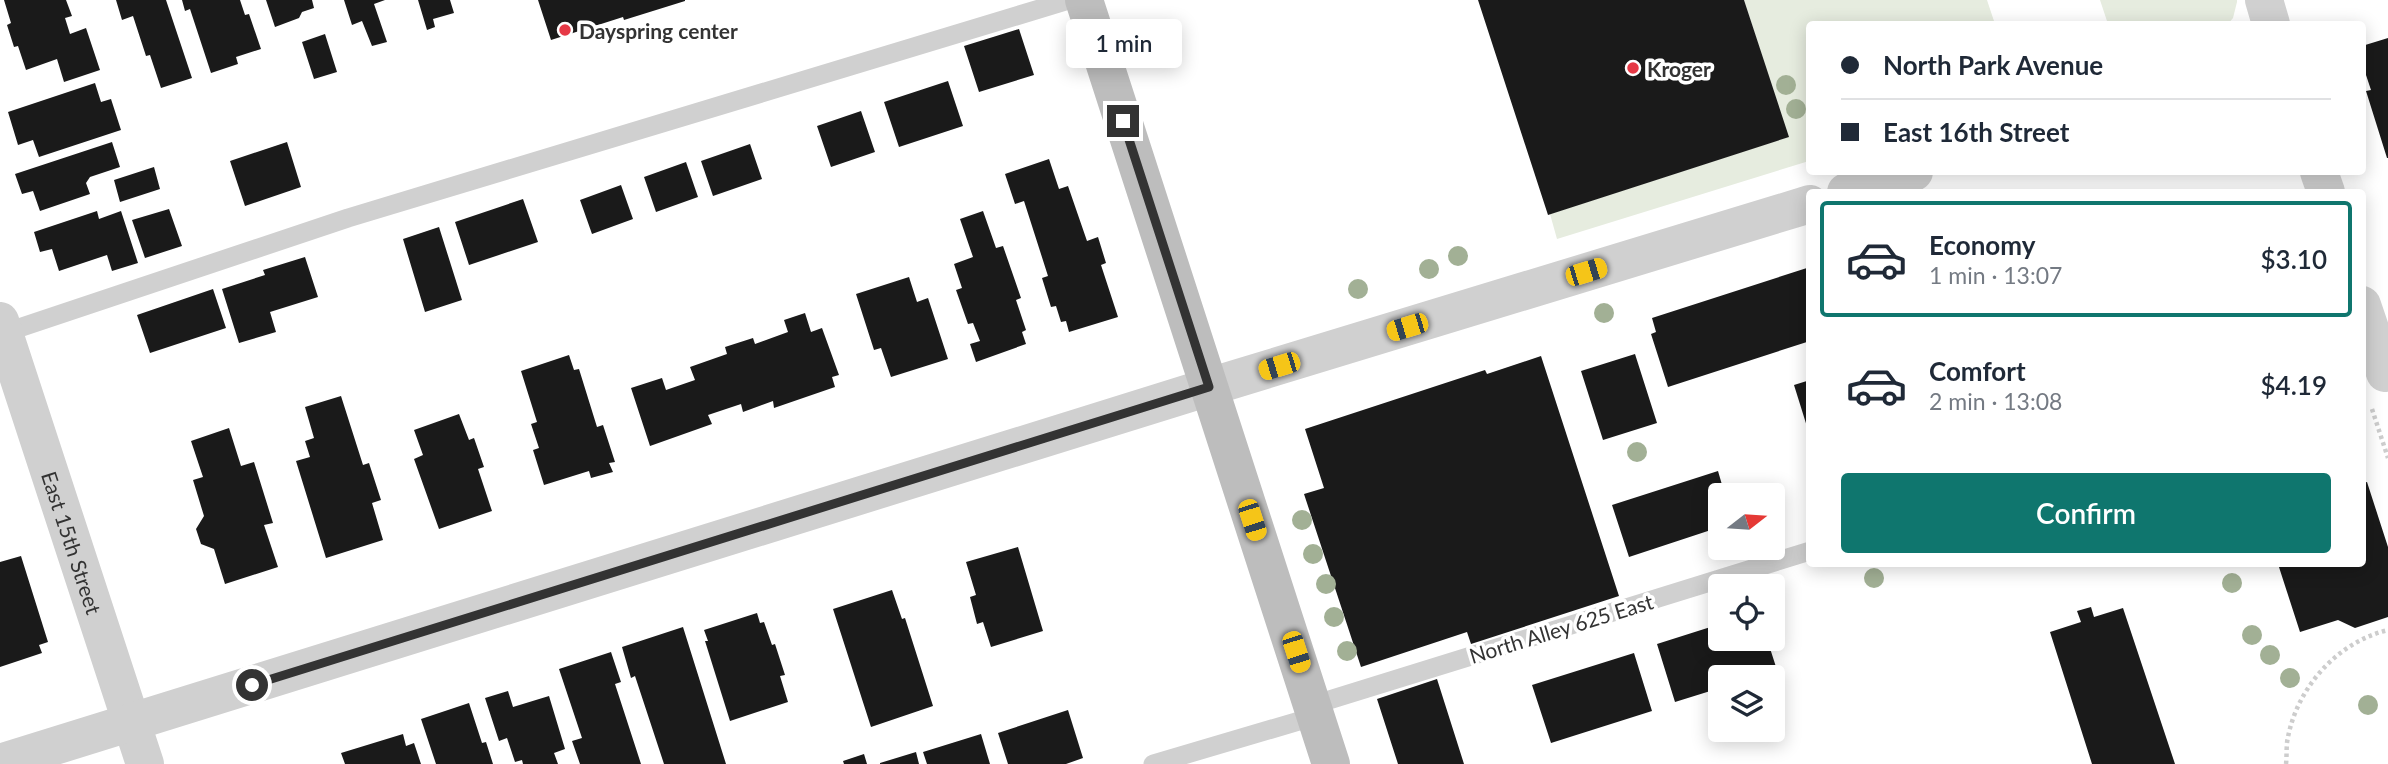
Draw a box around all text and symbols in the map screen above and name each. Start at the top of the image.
place label: Dayspring center [579,18,738,43]
callout: 1 min [1065,19,1181,68]
marker: Dayspring center [557,22,573,38]
text: 1 min [1096,29,1152,57]
text: North Park Avenue [1883,49,2103,81]
place label: Kroger [1647,56,1711,81]
marker: Kroger [1625,60,1641,76]
route end [1107,105,1139,137]
text: East 16th Street [1883,116,2069,148]
icon: car [1845,228,1908,291]
text: Economy [1929,229,2035,261]
text: $3.10 [2261,243,2327,275]
car [1563,256,1610,288]
text: 1 min · 13:07 [1929,261,2062,289]
car [1384,311,1431,343]
car [1256,350,1303,382]
icon: car [1845,354,1908,417]
text: Comfort [1929,355,2026,387]
text: $4.19 [2261,369,2327,401]
text: 2 min · 13:08 [1929,387,2062,415]
street label: East 15th Street [37,468,108,617]
button: Confirm [1841,473,2331,553]
north arrow [1708,483,1785,560]
map controls [1708,483,1785,742]
car [1236,497,1269,543]
button: locate [1708,574,1785,651]
street label: North Alley 625 East [1466,588,1656,668]
car [1280,629,1313,675]
button: layers [1708,665,1785,742]
route start [236,669,268,701]

